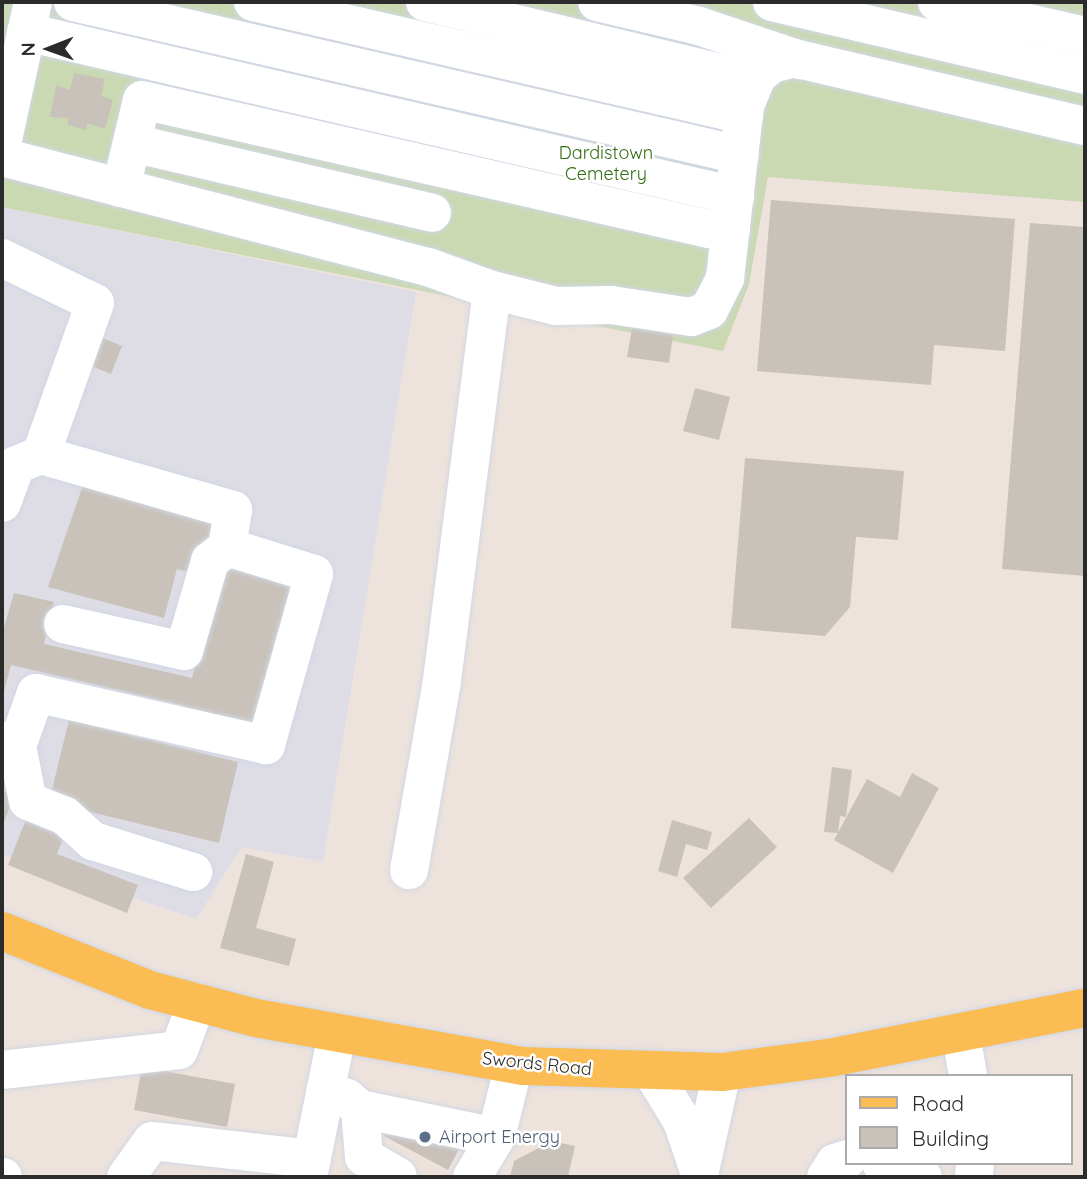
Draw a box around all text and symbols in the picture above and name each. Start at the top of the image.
north arrow [14,14,84,84]
text: N [16,42,40,57]
park label: Dardistown Cemetery [559,143,653,186]
street label: Swords Road [481,1048,593,1080]
legend [846,1074,1073,1165]
text: Road [912,1090,964,1116]
text: Building [912,1125,989,1151]
place label: Airport Energy [439,1126,560,1148]
marker: Airport Energy [417,1129,433,1145]

